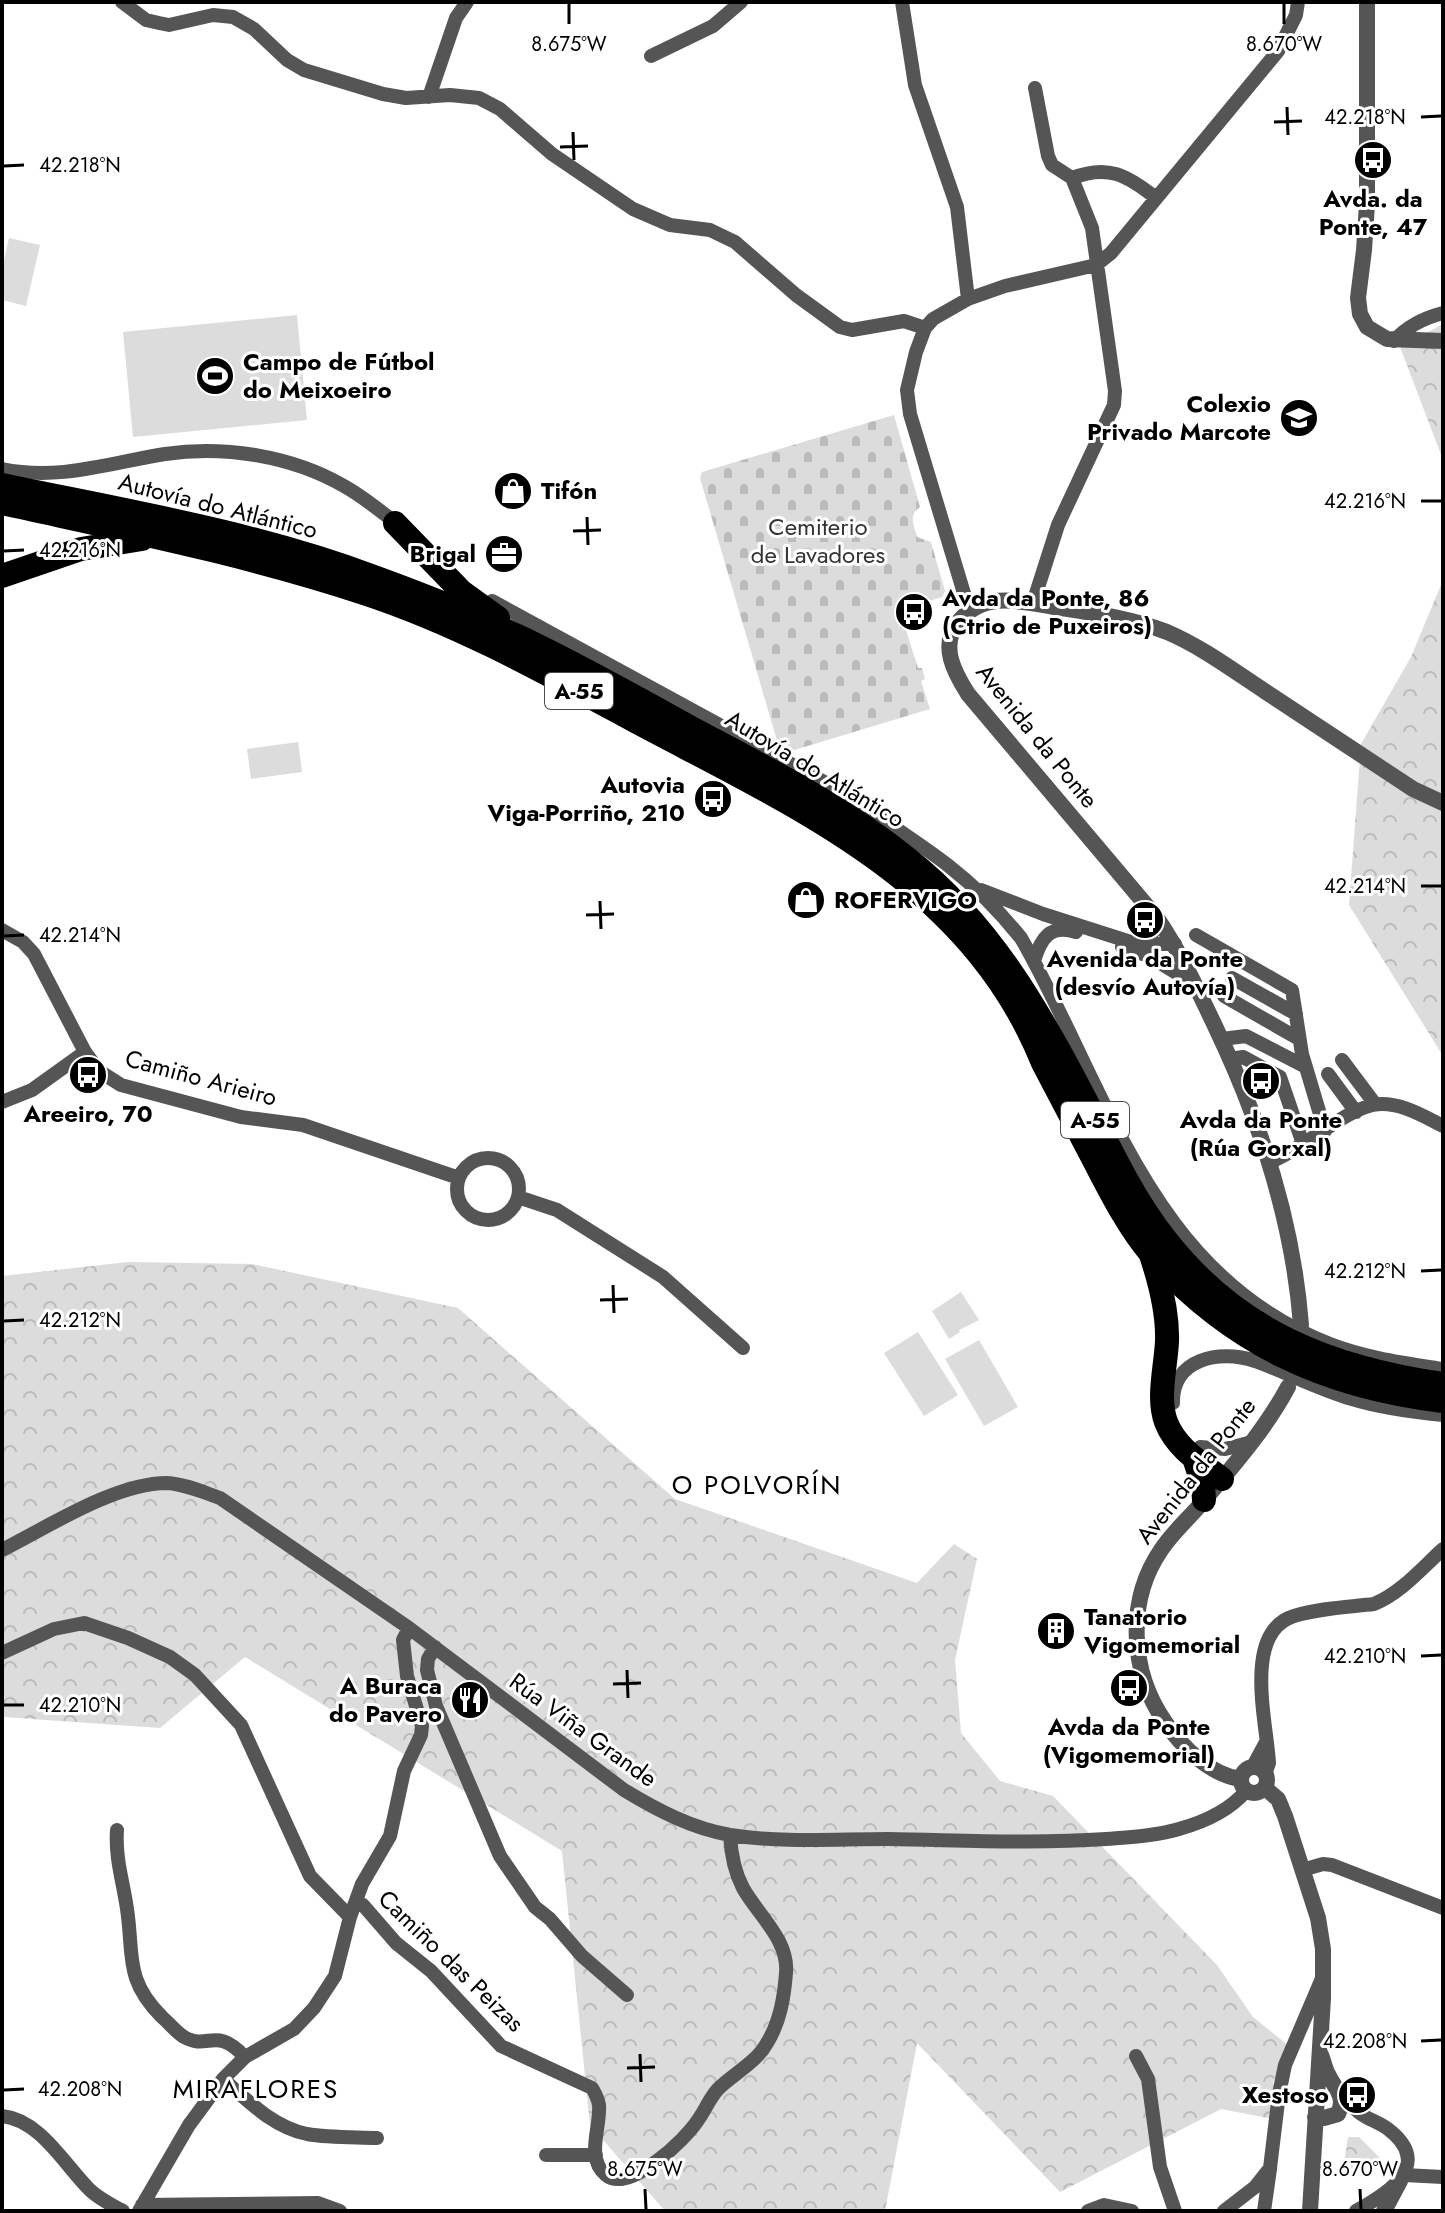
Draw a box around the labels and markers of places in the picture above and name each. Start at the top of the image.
bus stop icon: Avda. da Ponte, 47 [1352,139,1394,181]
place label: Avda. da Ponte, 47 [1319,181,1428,244]
place label: Campo de Fútbol do Meixoeiro [243,344,435,407]
sports icon: Campo de Fútbol do Meixoeiro [194,355,236,397]
place label: Colexio Privado Marcote [1087,386,1271,449]
school or university icon: Colexio Privado Marcote [1278,397,1320,439]
shop icon: Tifón [492,470,534,512]
place label: Tifón [541,473,597,508]
office icon: Brigal [483,533,525,575]
place label: Brigal [410,536,476,571]
place label: Avda da Ponte, 86 (Ctrio de Puxeiros) [941,580,1152,643]
bus stop icon: Avda da Ponte, 86 (Ctrio de Puxeiros) [893,591,935,633]
place label: Autovia Viga-Porriño, 210 [487,767,685,830]
bus stop icon: Autovia Viga-Porriño, 210 [692,778,734,820]
shop icon: ROFERVIGO [785,879,827,921]
place label: ROFERVIGO [834,882,977,917]
bus stop icon: Avenida da Ponte (desvío Autovía) [1124,899,1166,941]
place label: Avenida da Ponte (desvío Autovía) [1046,941,1243,1004]
bus stop icon: Areeiro, 70 [67,1054,109,1096]
bus stop icon: Avda da Ponte (Rúa Gorxal) [1240,1060,1282,1102]
place label: Areeiro, 70 [22,1096,153,1131]
place label: Avda da Ponte (Rúa Gorxal) [1179,1102,1342,1165]
place label: Tanatorio Vigomemorial [1083,1599,1240,1662]
building icon: Tanatorio Vigomemorial [1035,1610,1077,1652]
bus stop icon: Avda da Ponte (Vigomemorial) [1108,1667,1150,1709]
place label: A Buraca do Pavero [329,1668,442,1731]
restaurant icon: A Buraca do Pavero [449,1679,491,1721]
place label: Avda da Ponte (Vigomemorial) [1043,1709,1215,1772]
bus stop icon: Xestoso [1336,2074,1378,2116]
place label: Xestoso [1242,2077,1329,2112]

